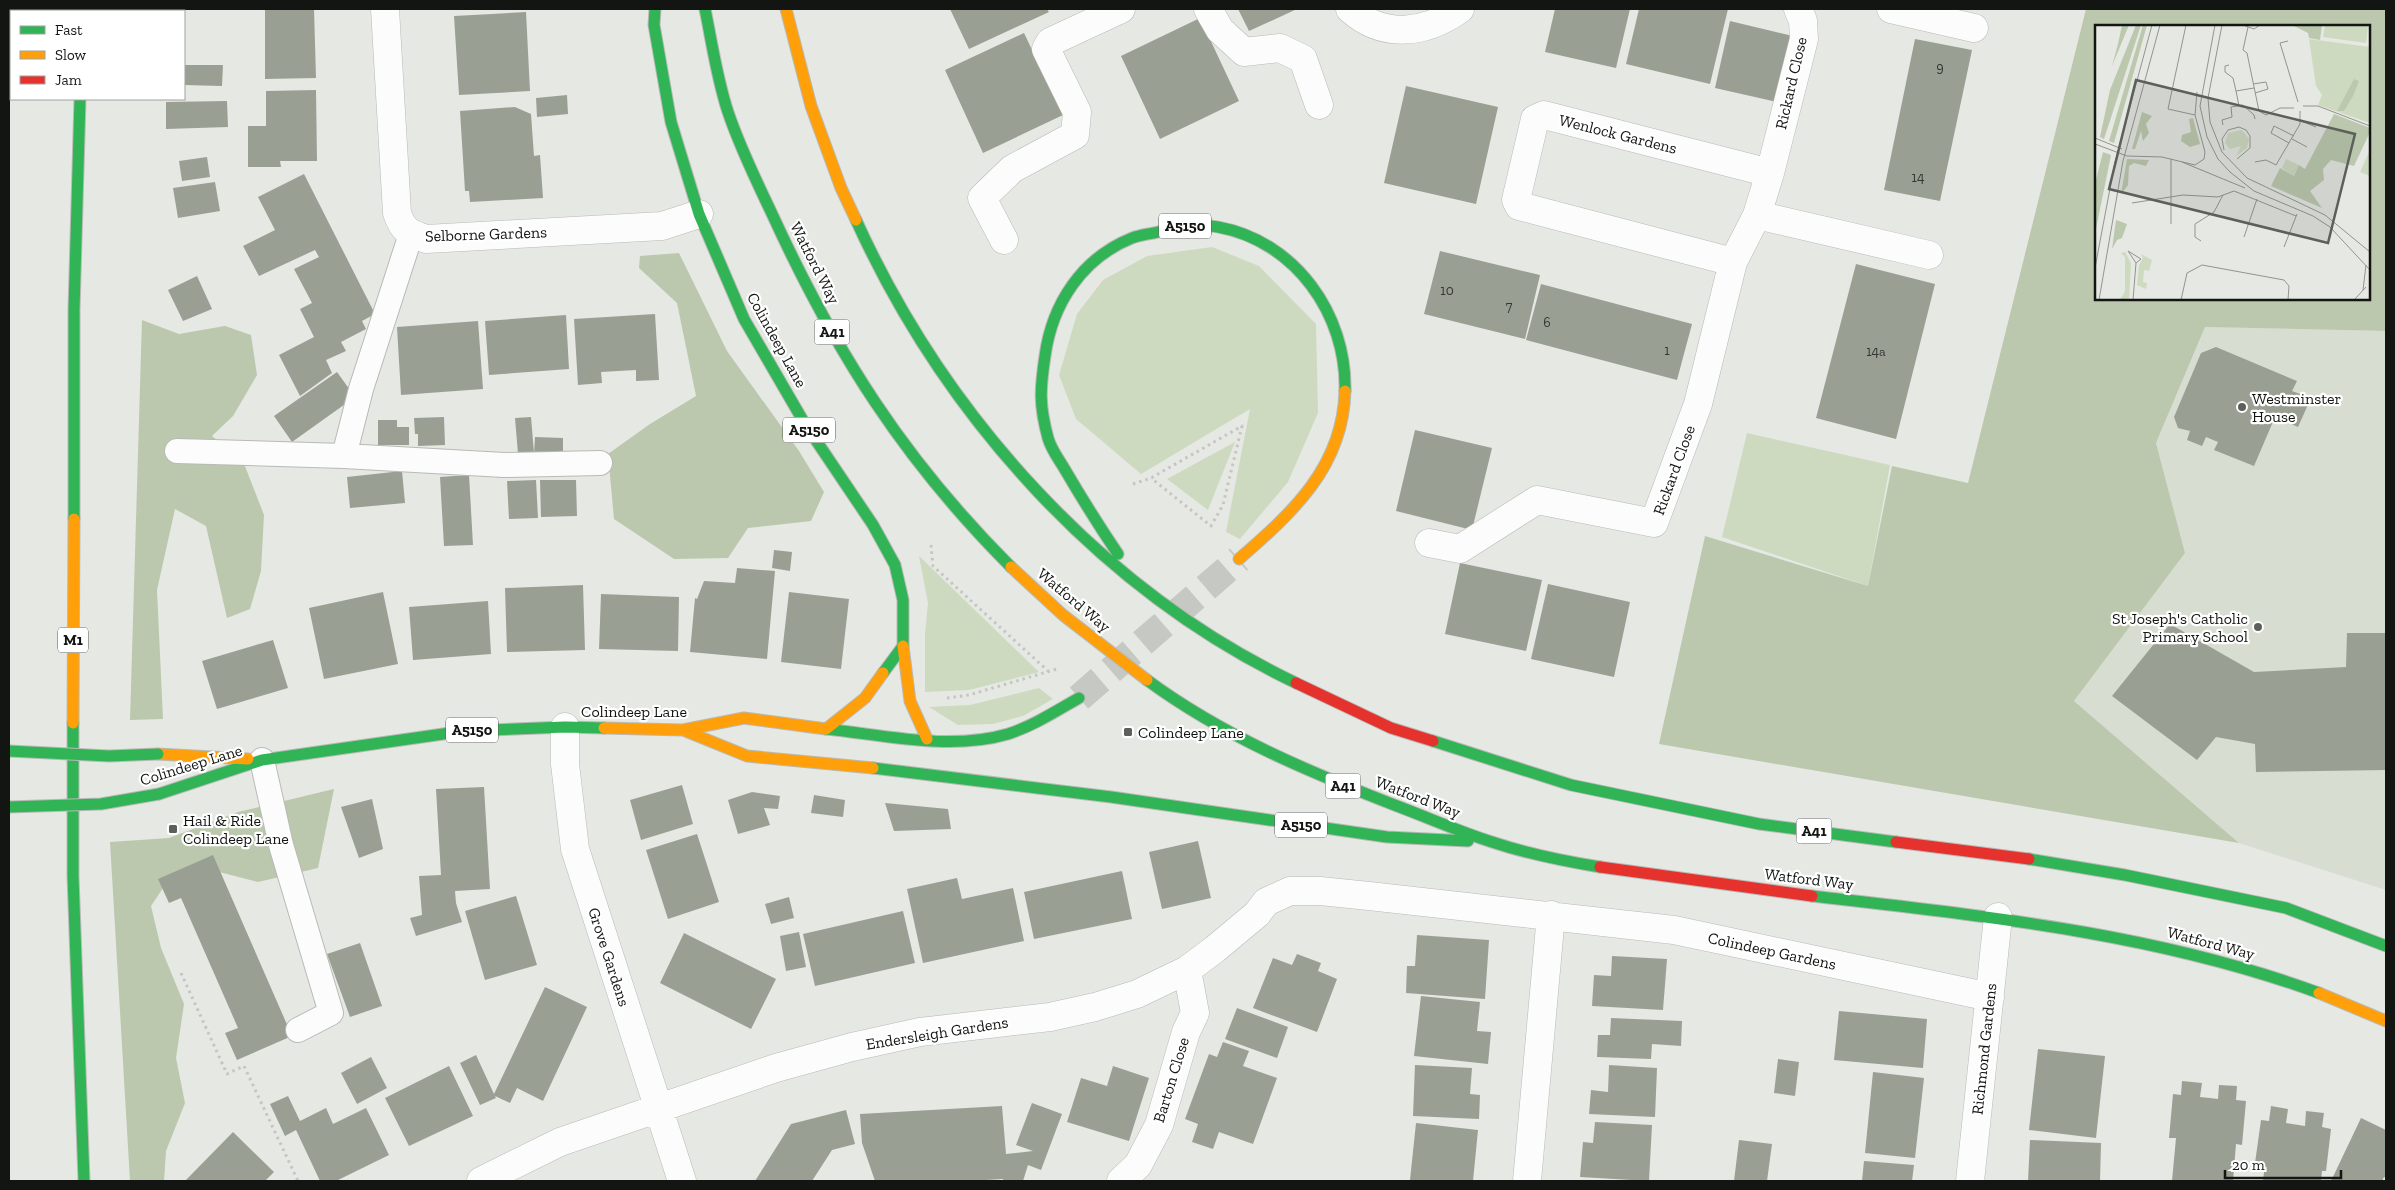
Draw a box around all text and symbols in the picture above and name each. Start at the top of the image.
legend [10,10,185,100]
text: Fast [55,21,83,39]
inset map [2095,25,2370,300]
street label: Rickard Close [1771,35,1811,131]
text: Slow [55,46,87,64]
house number: 9 [1936,59,1944,76]
text: Jam [55,71,82,89]
street label: Wenlock Gardens [1557,110,1679,158]
house number: 14 [1912,169,1925,186]
road number: A5150 [1159,214,1211,238]
street label: Watford Way [786,219,844,308]
street label: Selborne Gardens [425,222,547,246]
house number: 10 [1440,282,1454,299]
street label: Colindeep Lane [743,289,811,391]
house number: 7 [1506,298,1513,315]
house number: 6 [1543,314,1551,331]
road number: A41 [814,320,850,344]
house number: 1 [1664,342,1670,359]
house number: 14a [1866,343,1886,360]
place label: Westminster House [2252,389,2342,426]
marker: Westminster House [2236,401,2248,413]
road number: A5150 [783,418,835,442]
street label: Rickard Close [1649,422,1699,518]
street label: Watford Way [1034,564,1115,637]
place label: St Joseph's Catholic Primary School [2112,609,2248,646]
marker: St Joseph's Catholic Primary School [2252,621,2264,633]
road number: M1 [58,628,88,652]
street label: Colindeep Lane [581,702,687,721]
road number: A5150 [446,718,498,742]
place label: Colindeep Lane [1138,723,1244,742]
marker: Colindeep Lane [1122,726,1134,738]
street label: Colindeep Lane [138,740,244,790]
street label: Watford Way [1373,772,1464,822]
road number: A41 [1326,774,1360,798]
place label: Hail & Ride Colindeep Lane [183,811,289,848]
road number: A5150 [1275,812,1327,838]
road number: A41 [1796,818,1832,844]
marker: Hail & Ride Colindeep Lane [167,823,179,835]
street label: Watford Way [1763,864,1855,894]
street label: Grove Gardens [584,905,634,1009]
street label: Watford Way [2165,922,2257,964]
street label: Colindeep Gardens [1706,928,1838,974]
street label: Richmond Gardens [1968,982,2000,1116]
street label: Endersleigh Gardens [864,1012,1010,1054]
street label: Barton Close [1149,1035,1193,1125]
scale bar [2225,1148,2341,1180]
text: 20 m [2232,1156,2265,1174]

